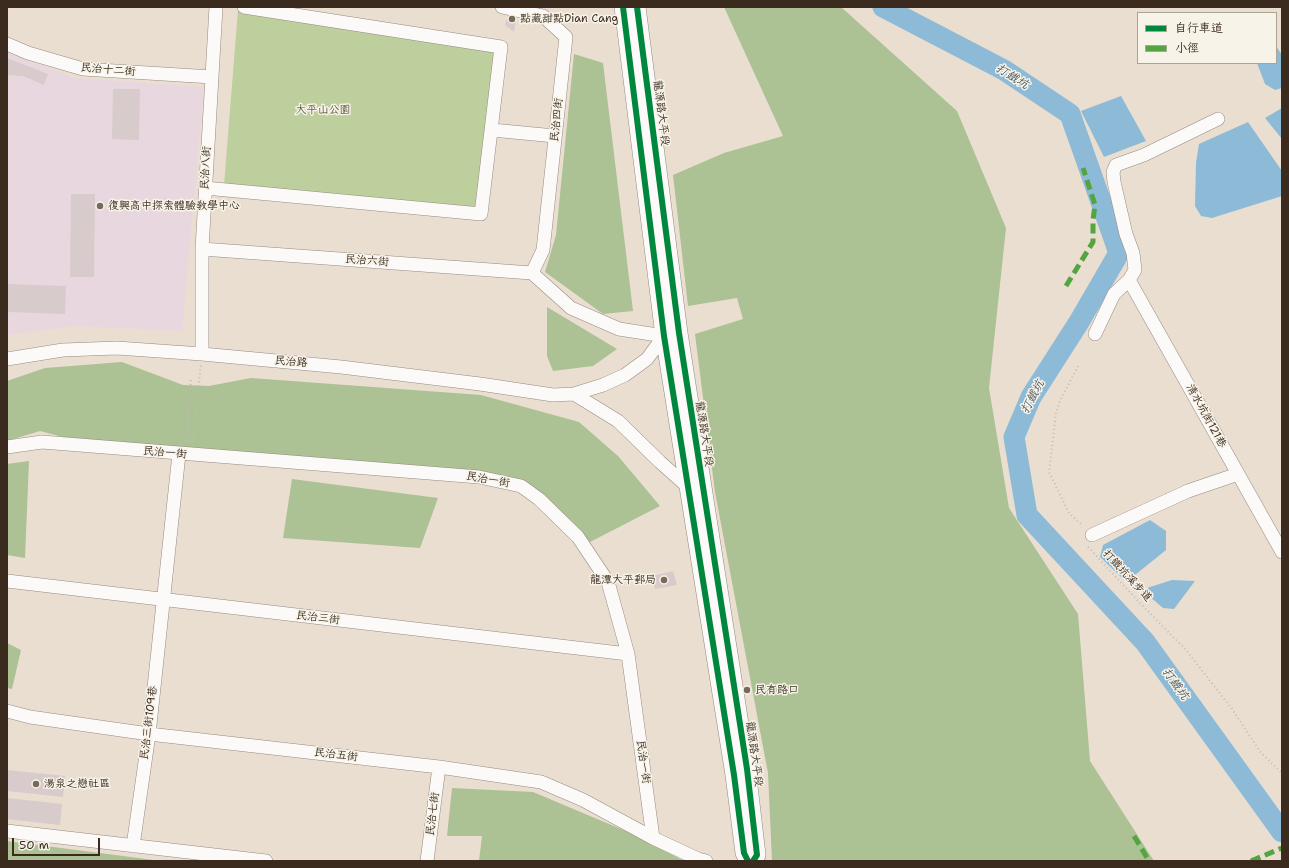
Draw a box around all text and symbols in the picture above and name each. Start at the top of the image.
place label: 點藏甜點Dian Cang [520,12,618,26]
legend [1137,12,1277,64]
marker: 點藏甜點Dian Cang [507,14,517,24]
text: 自行車道 [1175,20,1223,36]
text: 小徑 [1175,40,1199,56]
street label: 民治十二街 [80,61,136,79]
water label: 打鐵坑 [993,61,1031,93]
street label: 龍源路大平段 [650,79,672,147]
street label: 民治四街 [548,97,566,143]
park label: 大平山公園 [296,103,350,117]
street label: 民治八街 [198,146,214,190]
place label: 復興高中探索體驗教學中心 [108,199,240,213]
marker: 復興高中探索體驗教學中心 [95,201,105,211]
street label: 民治六街 [345,253,389,269]
street label: 民治路 [274,354,308,370]
water label: 打鐵坑 [1018,378,1048,416]
street label: 清水坑街121巷 [1183,382,1229,450]
street label: 龍源路大平段 [692,400,716,468]
street label: 民治一街 [143,445,187,461]
street label: 民治一街 [465,470,511,490]
street label: 打鐵坑溪步道 [1100,547,1154,605]
place label: 龍潭大平郵局 [590,573,656,587]
marker: 龍潭大平郵局 [659,575,669,585]
street label: 民治三街 [295,609,341,627]
water label: 打鐵坑 [1159,665,1191,703]
place label: 民有路口 [755,683,799,697]
street label: 民治三街109巷 [138,685,160,761]
marker: 民有路口 [742,685,752,695]
street label: 龍源路大平段 [743,720,765,788]
street label: 民治一街 [633,739,653,785]
street label: 民治五街 [313,746,359,764]
place label: 湯泉之戀社區 [44,777,110,791]
marker: 湯泉之戀社區 [31,779,41,789]
street label: 民治七街 [424,791,442,837]
scale bar [14,830,102,856]
text: 50 m [19,837,49,853]

